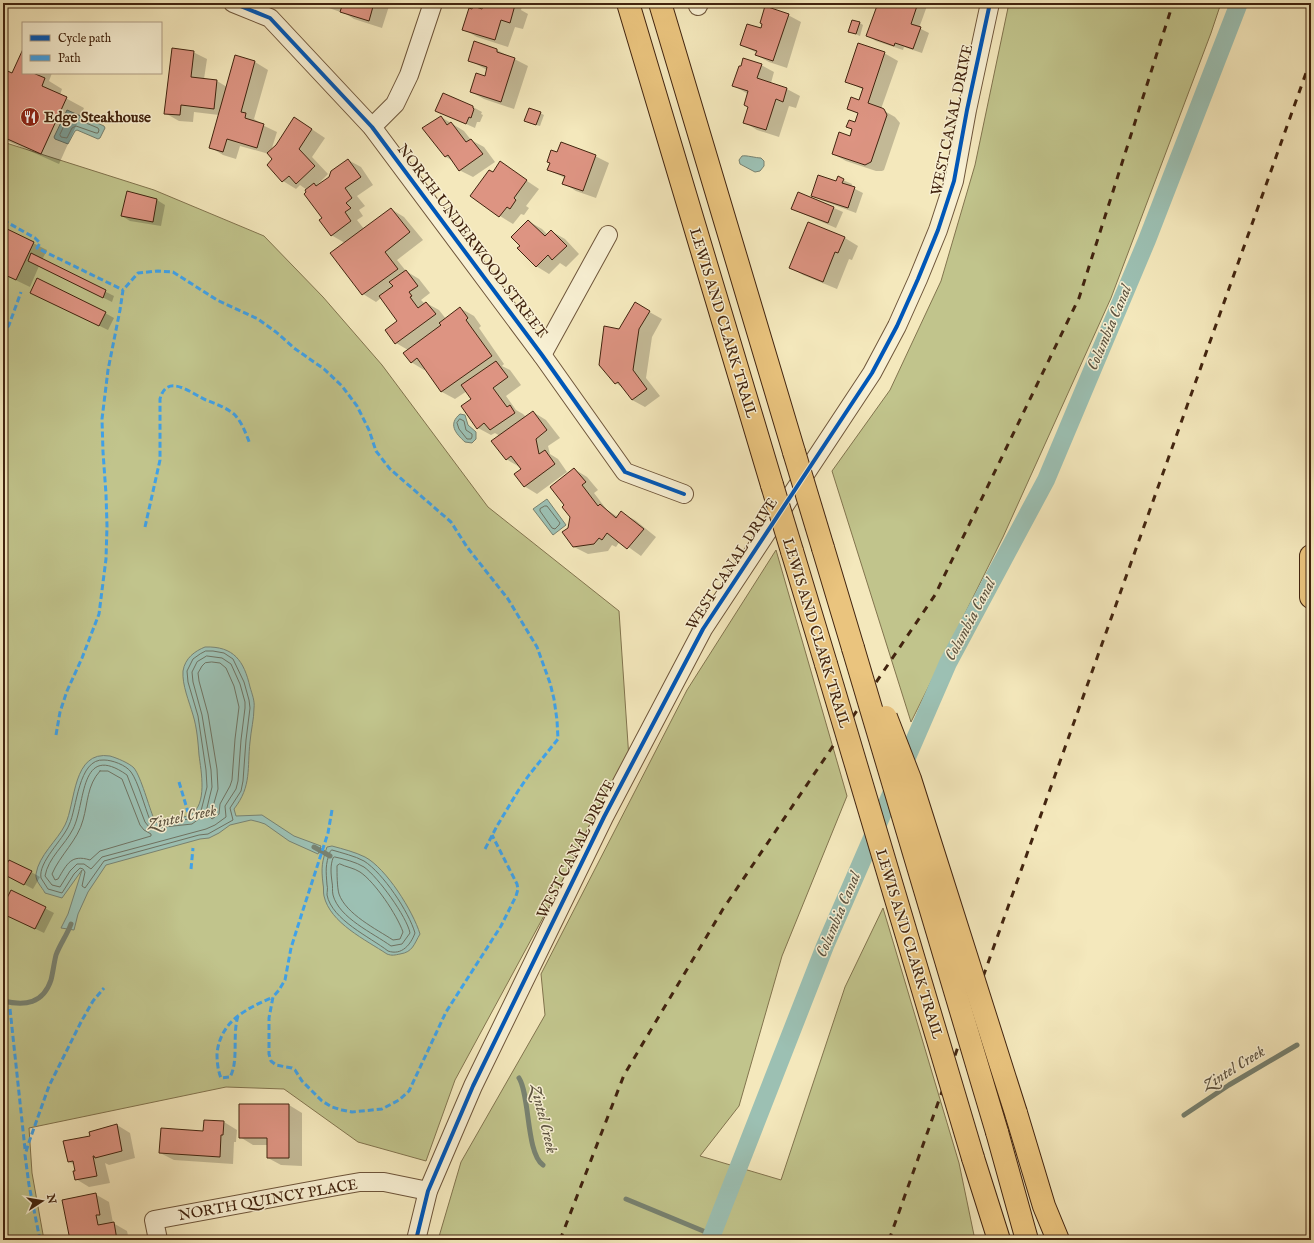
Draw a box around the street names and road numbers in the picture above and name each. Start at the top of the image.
street label: WEST CANAL DRIVE [927,43,977,197]
street label: NORTH UNDERWOOD STREET [393,140,551,342]
street label: LEWIS AND CLARK TRAIL [685,226,761,421]
street label: WEST CANAL DRIVE [682,494,782,634]
street label: LEWIS AND CLARK TRAIL [778,536,854,731]
street label: WEST CANAL DRIVE [533,776,619,922]
street label: LEWIS AND CLARK TRAIL [871,847,947,1042]
street label: NORTH QUINCY PLACE [177,1175,359,1225]

